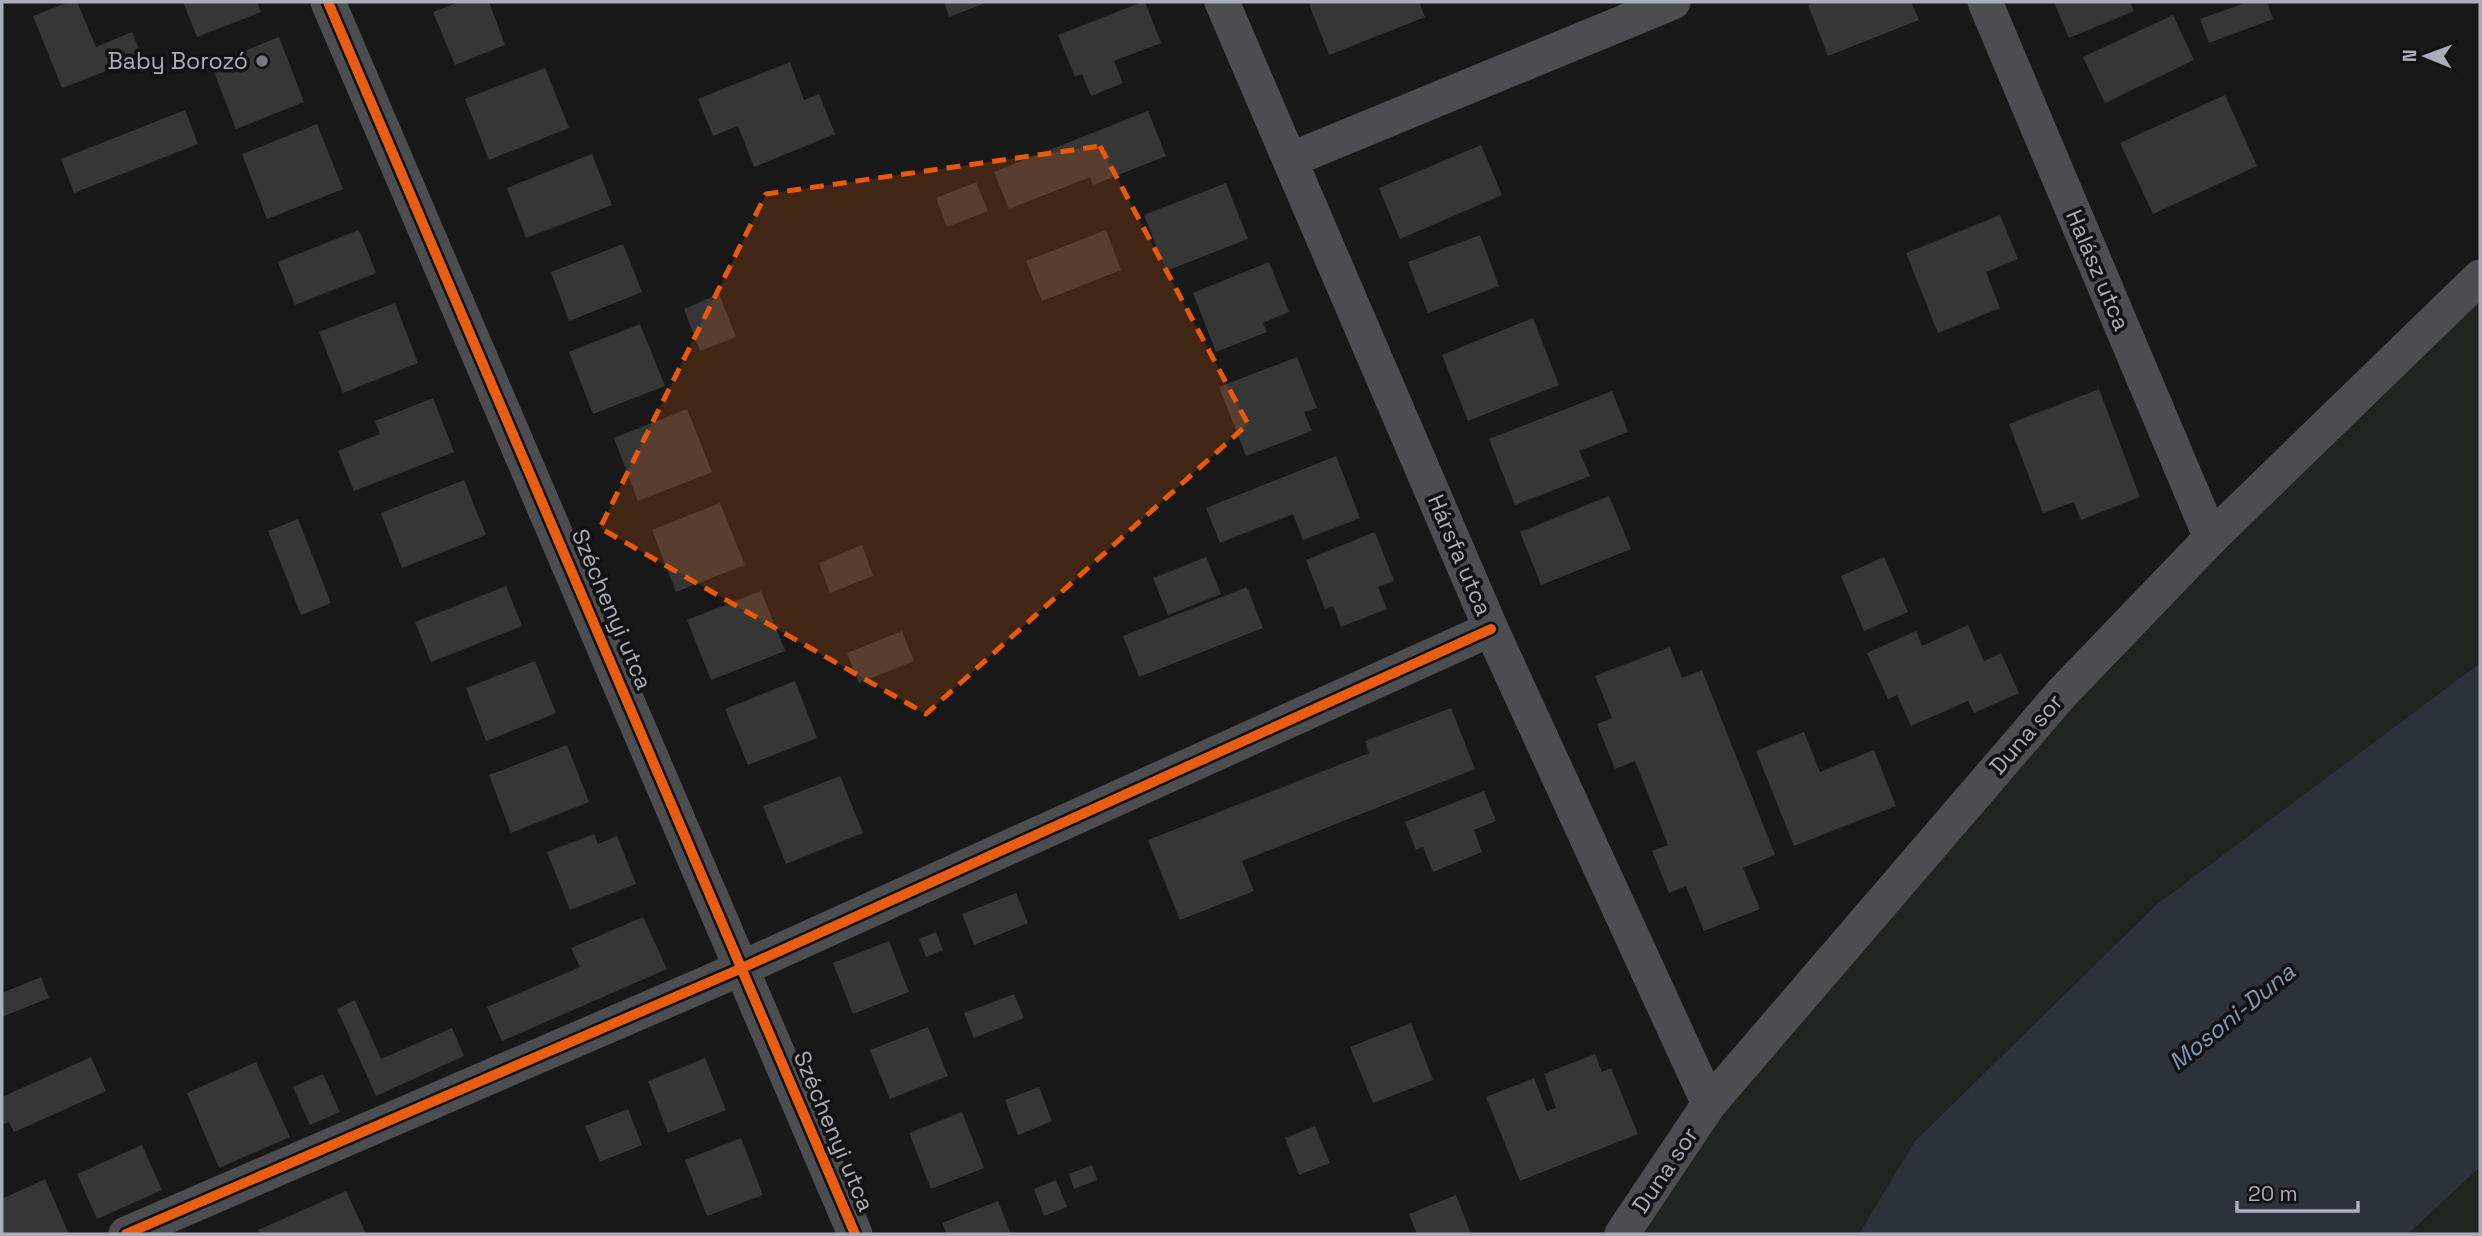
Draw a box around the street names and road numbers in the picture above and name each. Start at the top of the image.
street label: Halász utca [2059,205,2137,335]
street label: Hársfa utca [1421,490,1499,620]
street label: Széchenyi utca [565,524,659,694]
street label: Duna sor [1983,687,2069,781]
street label: Széchenyi utca [787,1046,881,1216]
street label: Duna sor [1625,1121,1705,1219]

